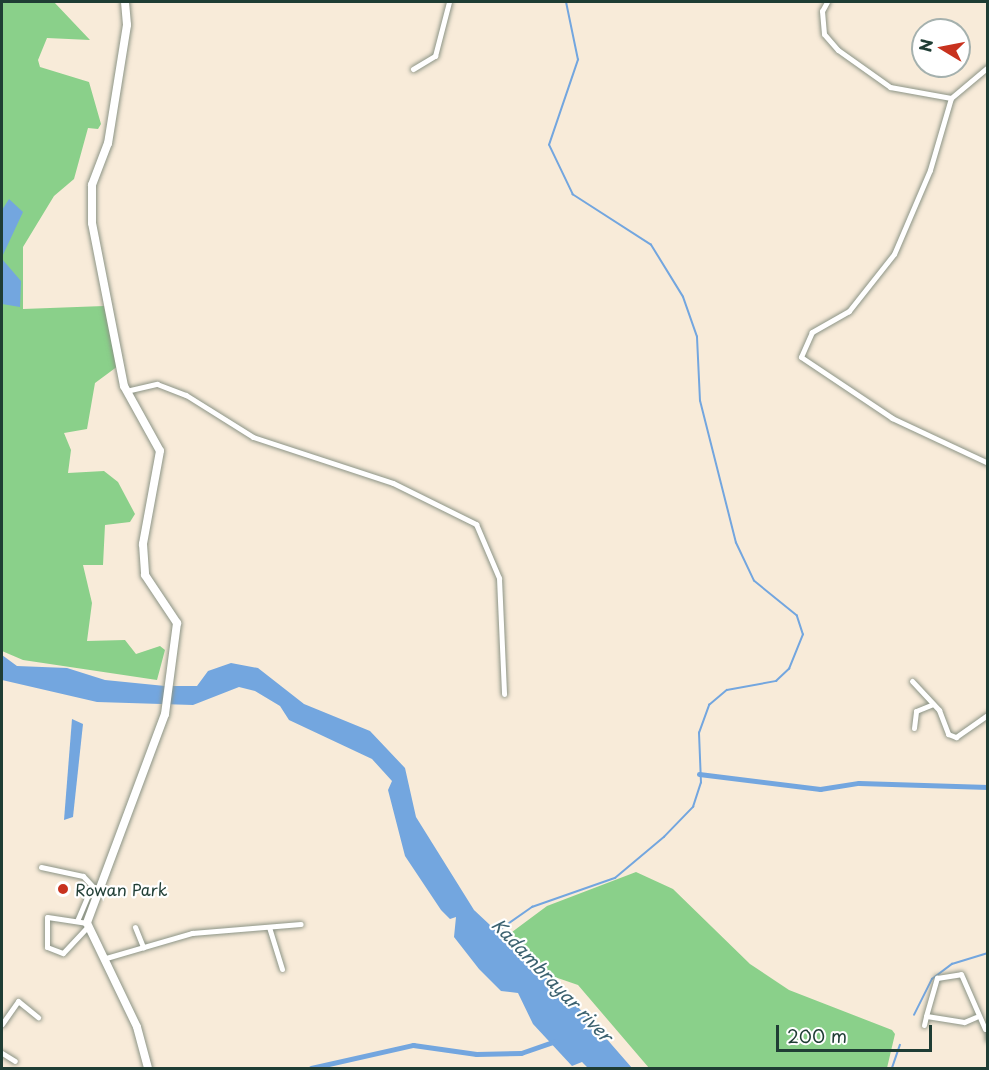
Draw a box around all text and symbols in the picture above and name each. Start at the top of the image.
north arrow [911,18,971,78]
text: N [912,37,938,54]
place label: Rowan Park [75,879,167,899]
marker: Rowan Park [56,882,70,896]
water label: Kadambrayar river [487,913,617,1047]
scale bar [779,1013,935,1051]
text: 200 m [787,1022,847,1049]

